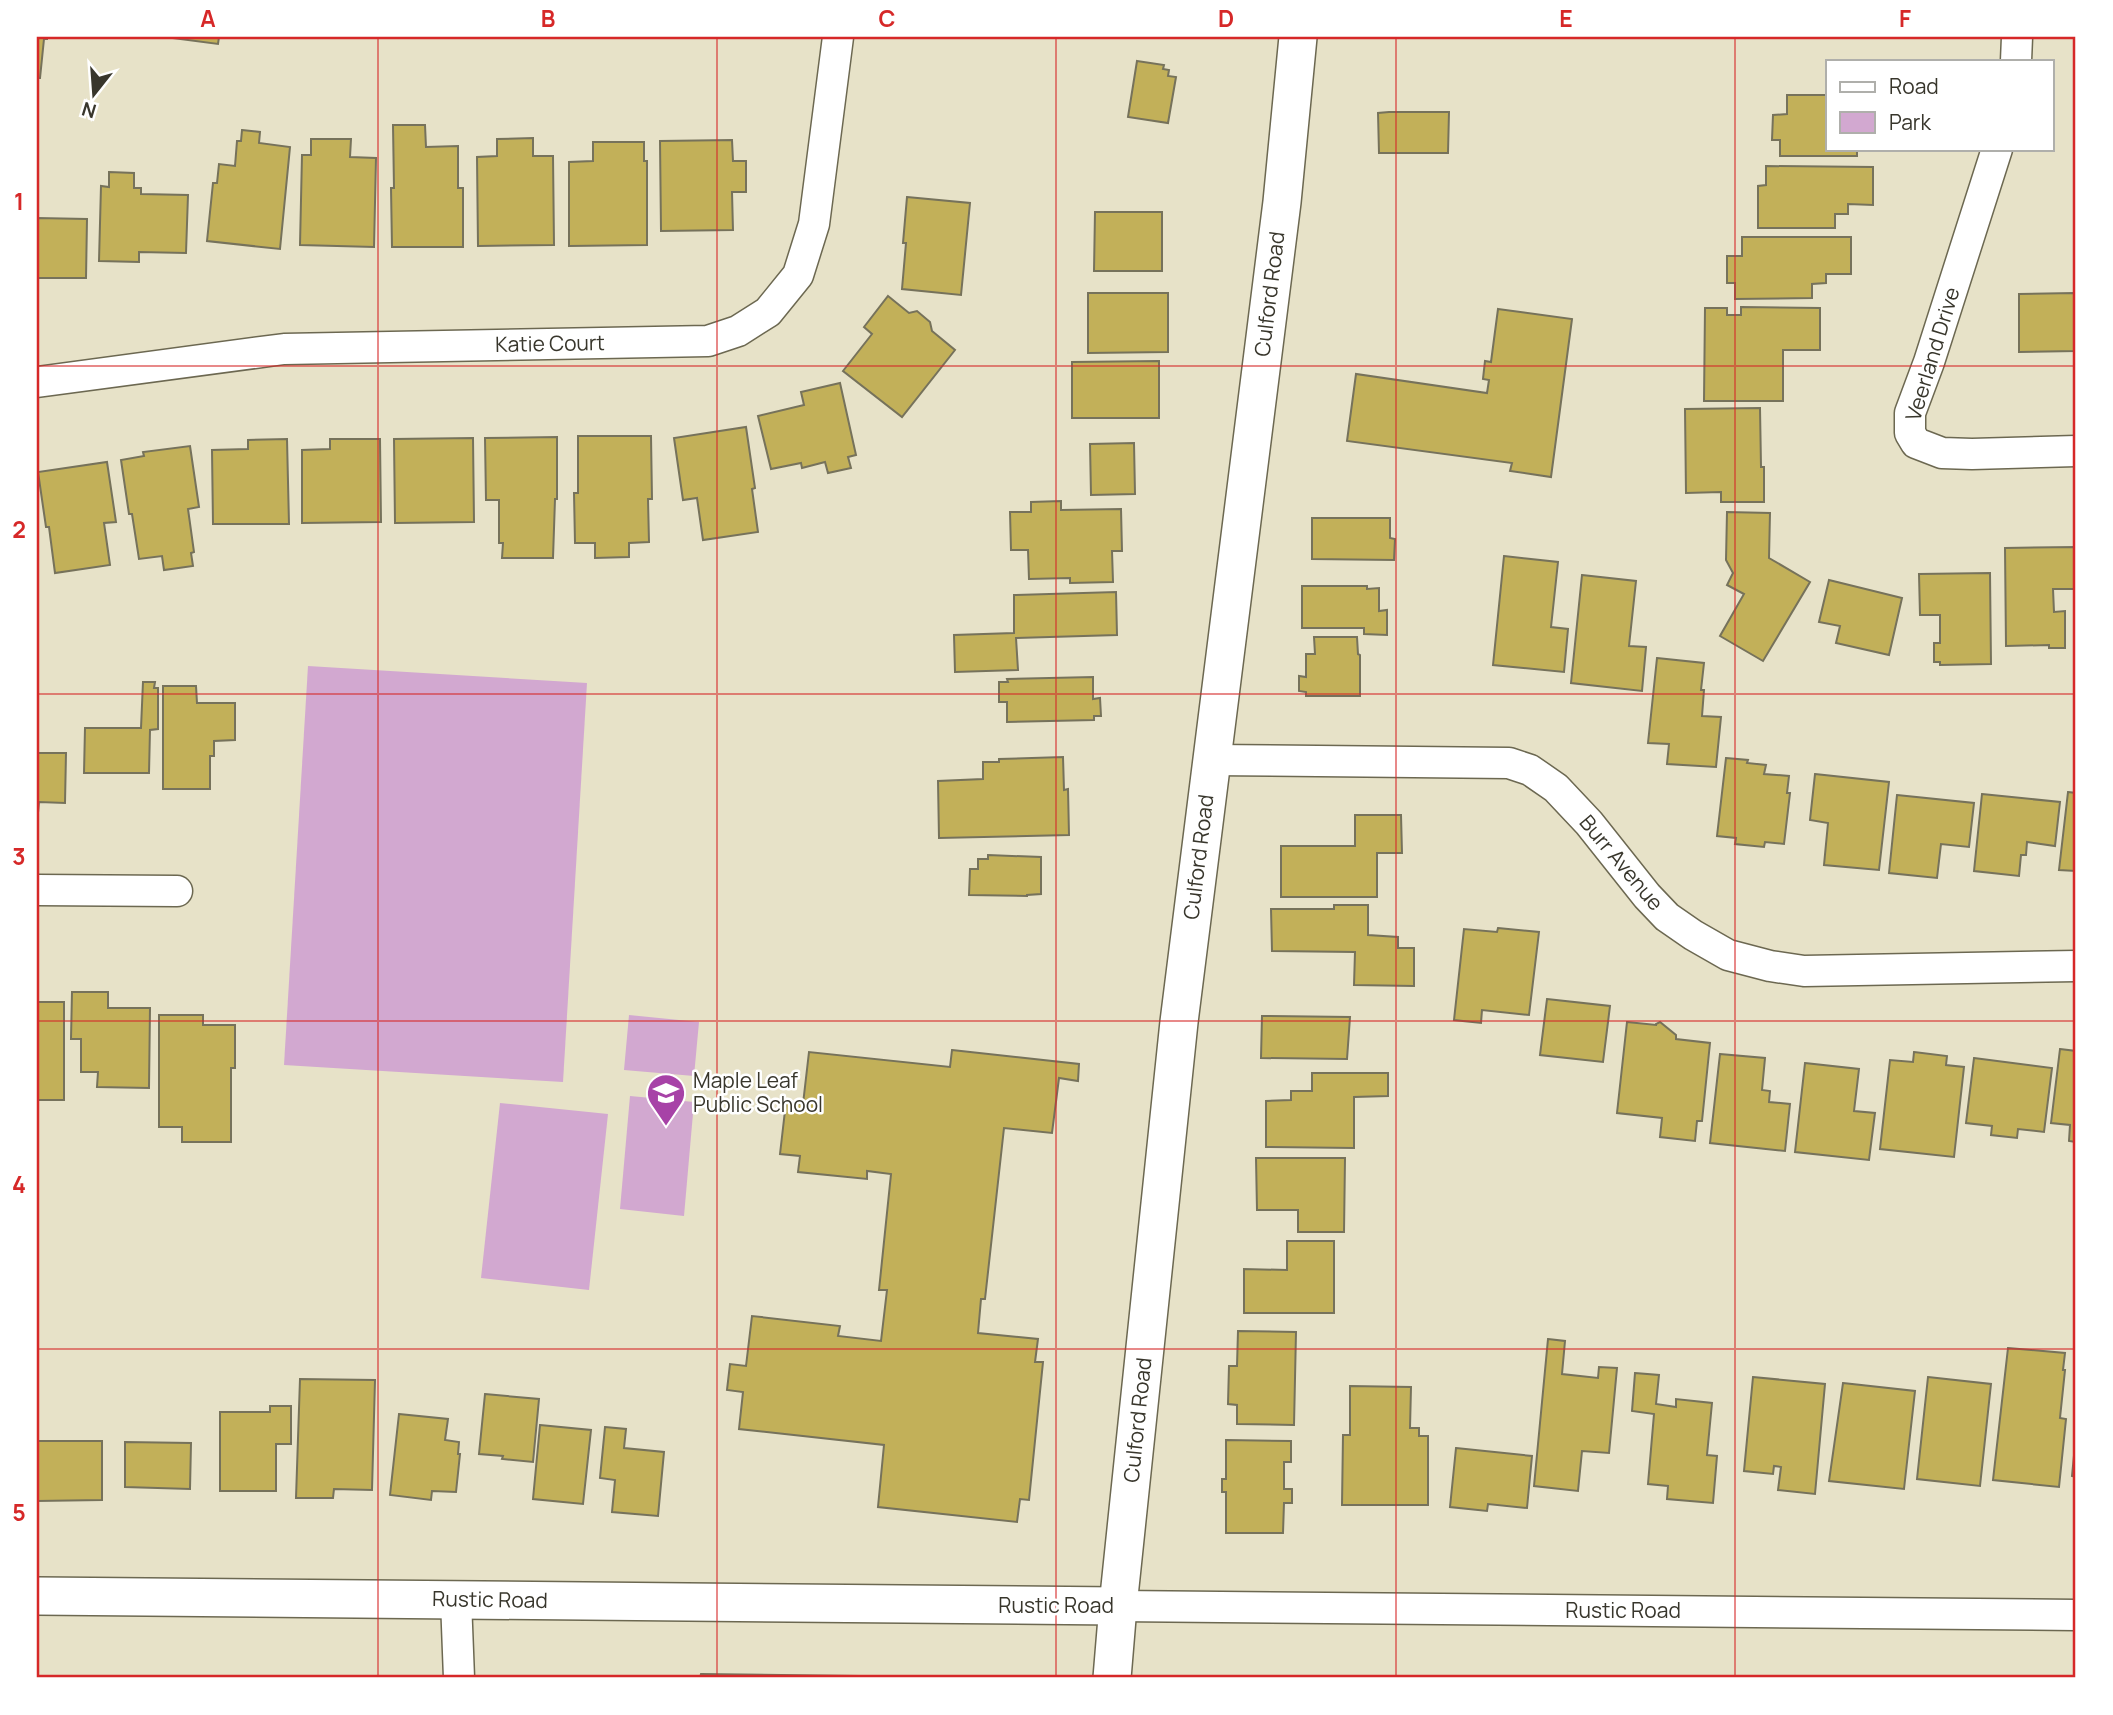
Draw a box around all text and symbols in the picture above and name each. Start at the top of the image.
text: A [200,2,216,34]
text: B [541,2,555,34]
text: C [879,2,896,34]
text: D [1218,2,1234,34]
text: E [1559,2,1573,34]
text: F [1899,2,1911,34]
north arrow [60,60,130,130]
legend [1826,60,2054,150]
text: Road [1889,72,1939,100]
text: N [79,96,99,125]
text: Park [1889,108,1931,136]
text: 1 [14,185,24,217]
street label: Culford Road [1247,230,1291,358]
street label: Veerland Drive [1898,284,1966,424]
street label: Katie Court [495,328,605,358]
text: 2 [12,513,26,545]
street label: Culford Road [1176,793,1220,921]
street label: Burr Avenue [1574,809,1670,916]
text: 3 [12,840,26,872]
place label: Maple Leaf Public School [693,1066,823,1118]
school or university icon: Maple Leaf Public School [645,1072,687,1127]
text: 4 [12,1168,26,1200]
street label: Culford Road [1117,1356,1157,1484]
text: 5 [12,1496,26,1528]
street label: Rustic Road [432,1584,548,1614]
street label: Rustic Road [998,1591,1114,1619]
street label: Rustic Road [1565,1596,1681,1624]

